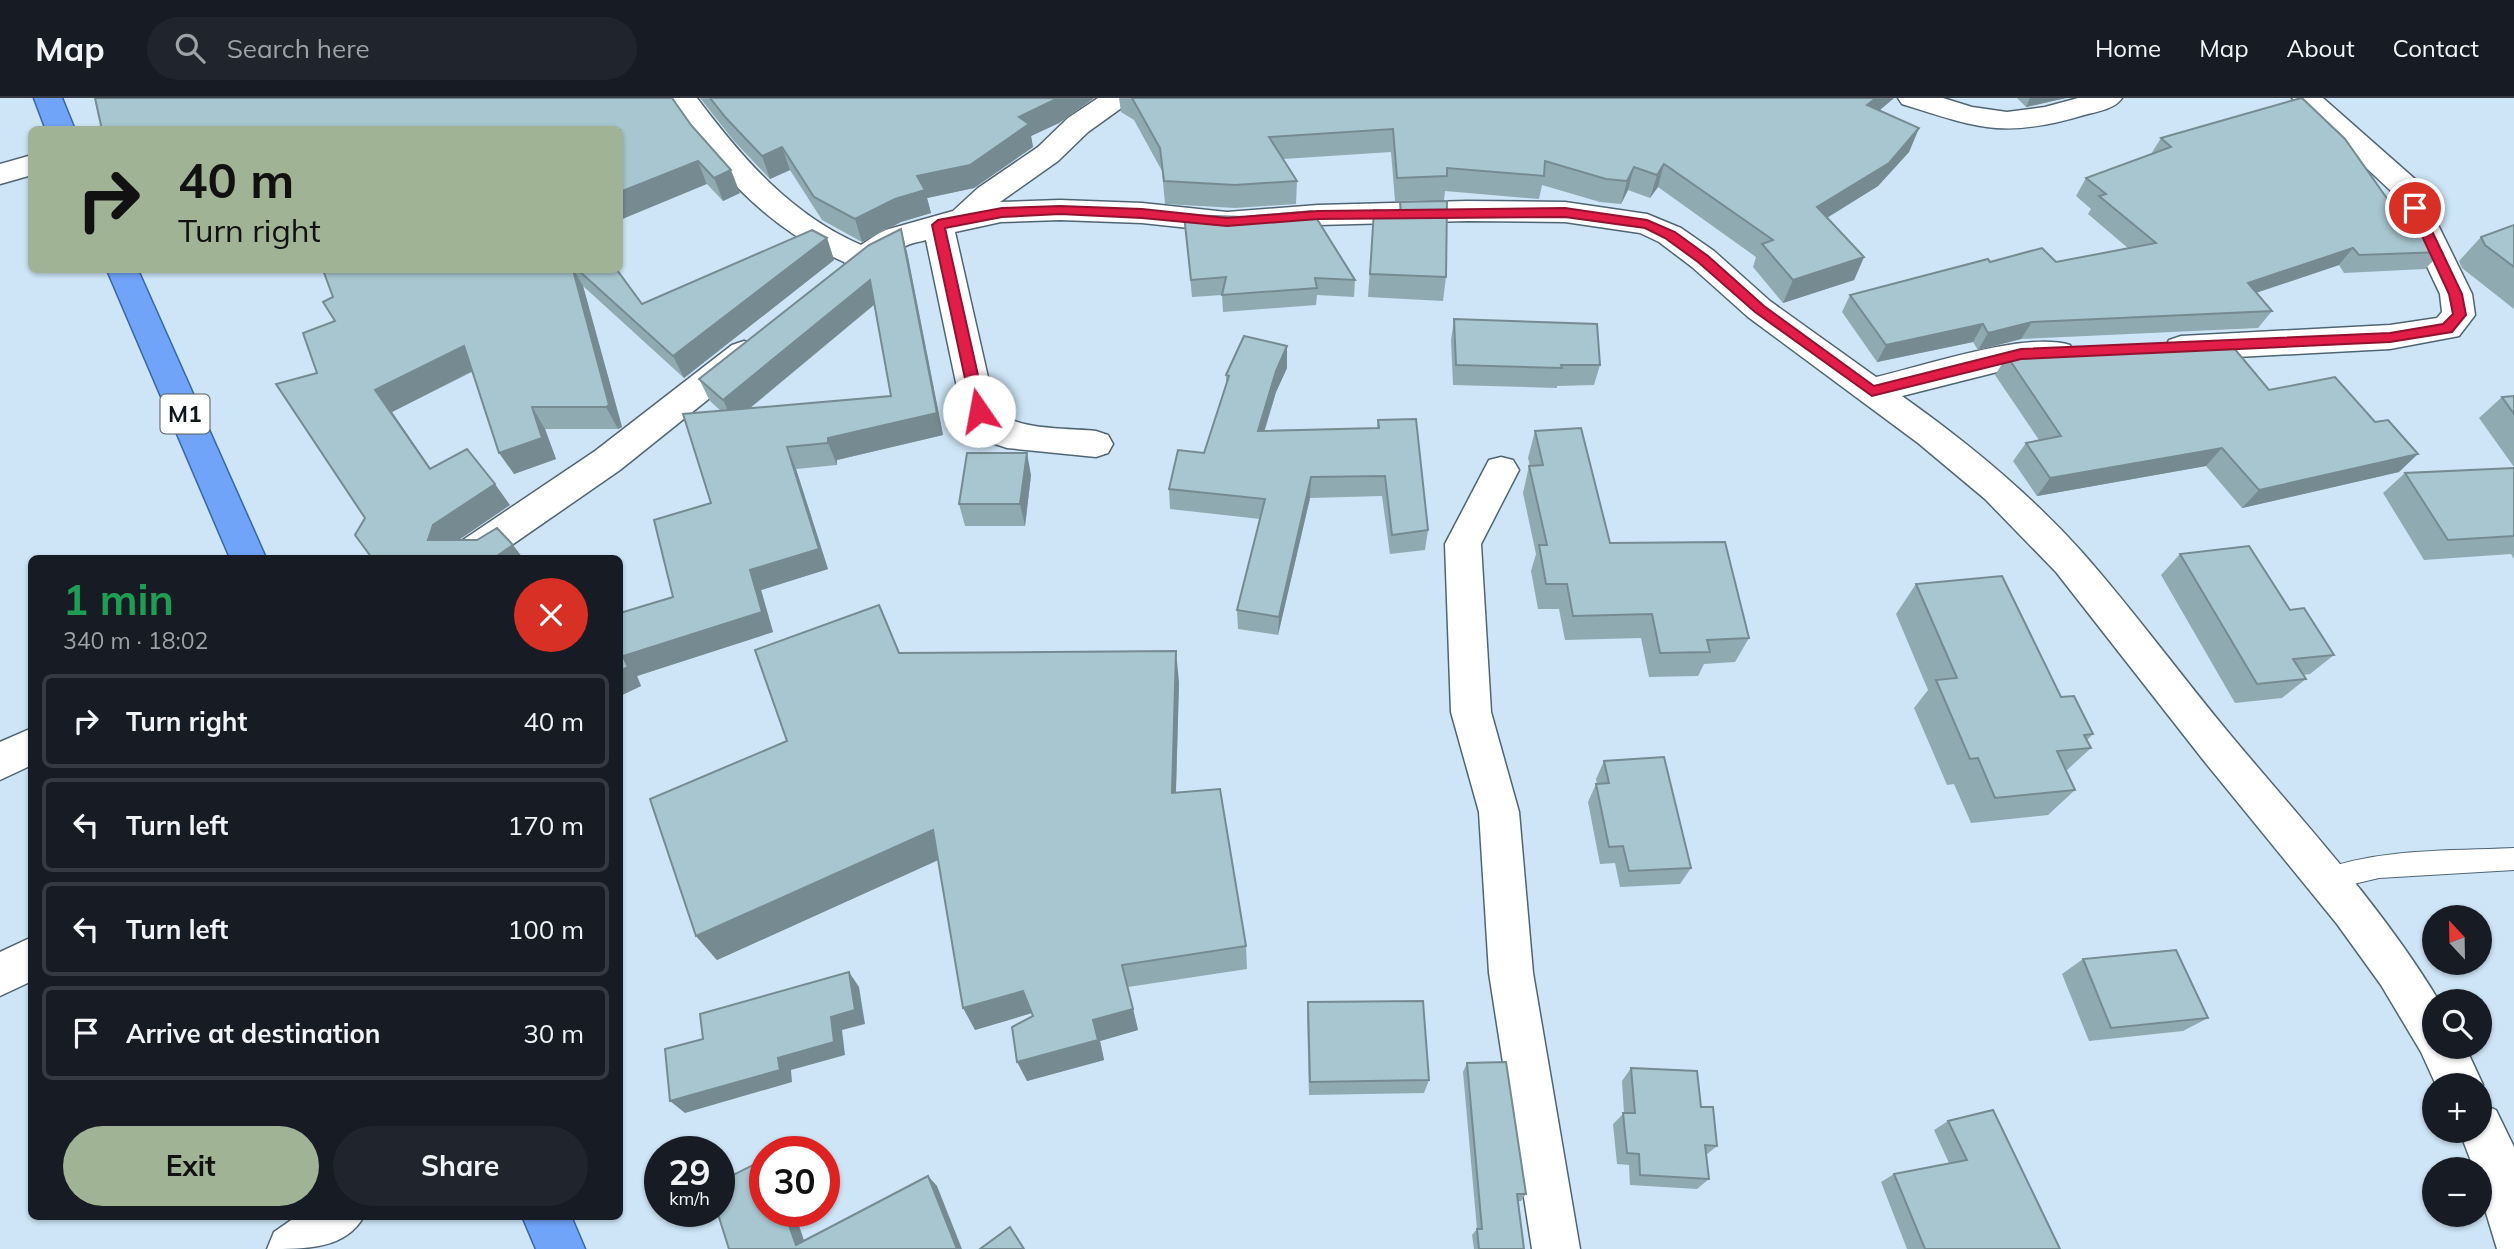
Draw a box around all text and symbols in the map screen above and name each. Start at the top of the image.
search box [147,17,637,80]
text: Map [35,28,105,69]
icon: search [171,29,209,67]
text: Search here [227,32,370,65]
text: Home [2095,33,2161,63]
text: Map [2199,33,2249,63]
text: About [2287,33,2355,63]
text: Contact [2393,33,2479,63]
text: 40 m [178,149,294,210]
icon: right [63,154,154,245]
pin [2385,178,2445,238]
icon: arrive [2396,189,2434,227]
text: Turn right [178,210,321,250]
position arrow [942,374,1016,448]
road number: M1 [160,394,210,434]
text: 1 min [63,573,174,626]
button: close [514,578,588,652]
text: 340 m · 18:02 [63,626,208,655]
icon: right [67,702,105,740]
text: Turn right [126,705,247,738]
text: 40 m [523,705,584,738]
icon: left [67,806,105,844]
text: Turn left [126,809,228,842]
text: 170 m [508,809,584,842]
north arrow [2422,905,2492,975]
map controls [2422,905,2492,1227]
icon: left [67,910,105,948]
text: Turn left [126,913,228,946]
text: 100 m [508,913,584,946]
button: search [2422,989,2492,1059]
icon: arrive [67,1014,105,1052]
text: Arrive at destination [126,1017,381,1050]
text: 30 m [523,1017,584,1050]
button: + [2422,1073,2492,1143]
button: Exit [63,1126,319,1206]
button: Share [333,1126,588,1206]
speed limit sign: 30 [749,1136,840,1227]
text: 29 [668,1150,711,1194]
button: − [2422,1157,2492,1227]
text: km/h [669,1187,710,1210]

